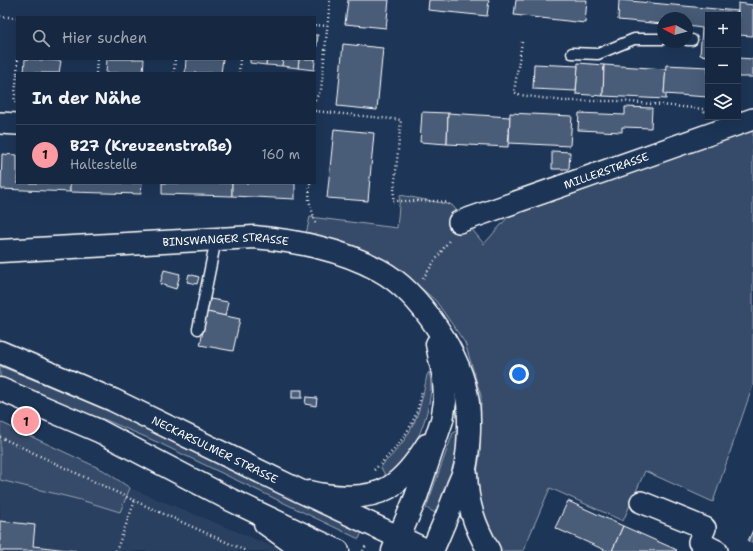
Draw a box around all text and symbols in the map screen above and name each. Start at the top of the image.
north arrow [657,12,693,48]
map controls [705,12,741,120]
button: + [705,12,741,48]
search box [16,16,316,60]
icon: search [30,27,52,49]
text: Hier suchen [62,28,147,48]
button: − [705,48,741,84]
button: layers [705,84,741,120]
text: In der Nähe [32,87,141,109]
text: B27 (Kreuzenstraße) [70,136,232,156]
text: 1 [42,146,48,163]
text: 160 m [262,146,300,163]
street label: MILLERSTRASSE [562,149,651,192]
text: Haltestelle [70,156,137,173]
street label: BINSWANGER STRASSE [162,229,290,250]
your location [509,364,529,384]
pin: 1 [13,406,39,436]
street label: NECKARSULMER STRASSE [149,412,281,487]

